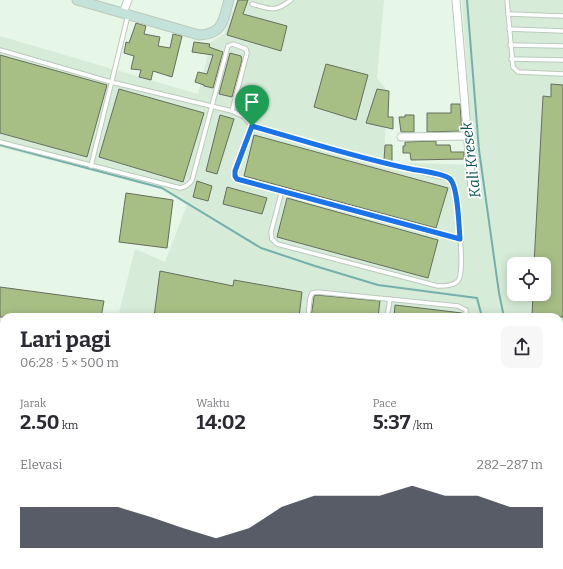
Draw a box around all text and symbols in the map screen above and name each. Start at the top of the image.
pin [235,85,269,126]
icon: arrive [241,91,263,113]
water label: Kali Kresek [457,120,485,199]
map controls [507,257,551,301]
button: locate [507,257,551,301]
text: Lari pagi [20,326,111,353]
button: share [501,326,543,368]
text: 06:28 · 5 × 500 m [20,355,119,370]
text: Jarak [20,397,46,410]
text: Waktu [196,397,230,410]
text: Pace [373,397,396,410]
text: 2.50 [20,410,60,434]
text: 14:02 [196,410,246,434]
text: 5:37 [373,410,411,434]
text: km [60,419,78,432]
text: /km [411,419,433,432]
text: Elevasi [20,457,62,472]
text: 282–287 m [477,457,543,472]

